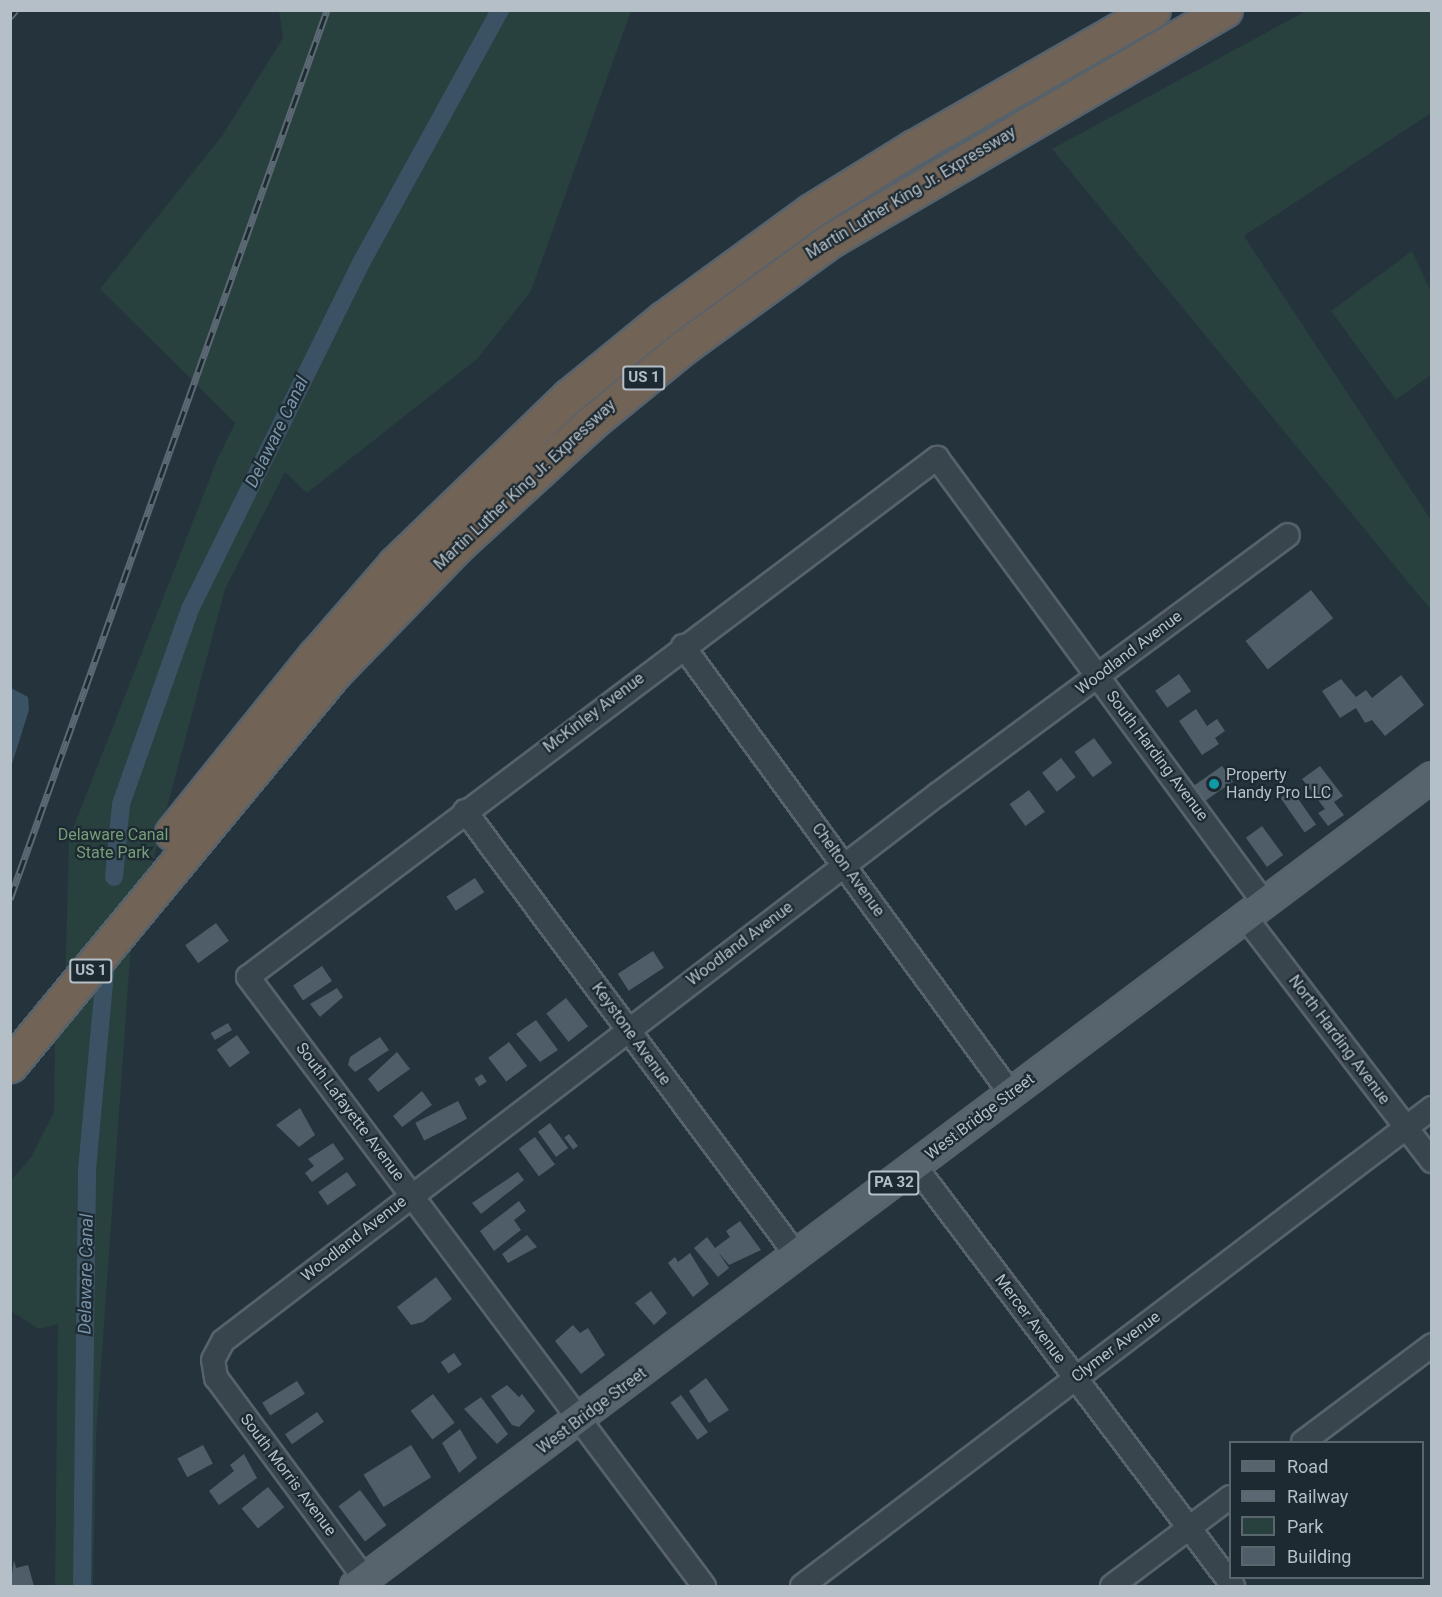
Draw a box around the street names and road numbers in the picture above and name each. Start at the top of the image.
street label: Martin Luther King Jr. Expressway [803,123,1019,263]
road number: US 1 [622,366,666,390]
street label: Martin Luther King Jr. Expressway [430,396,620,574]
street label: Woodland Avenue [1072,607,1186,699]
street label: McKinley Avenue [540,669,648,757]
street label: South Harding Avenue [1102,687,1212,825]
street label: Chelton Avenue [808,819,888,921]
street label: Woodland Avenue [683,898,797,990]
road number: US 1 [68,959,113,983]
street label: North Harding Avenue [1284,972,1394,1108]
street label: Keystone Avenue [587,979,675,1089]
street label: South Lafayette Avenue [292,1039,408,1185]
street label: West Bridge Street [922,1070,1038,1164]
road number: PA 32 [867,1171,921,1195]
street label: Woodland Avenue [298,1192,410,1286]
street label: Mercer Avenue [990,1271,1070,1367]
street label: Clymer Avenue [1068,1307,1164,1387]
street label: West Bridge Street [534,1364,650,1458]
street label: South Morris Avenue [236,1410,340,1540]

